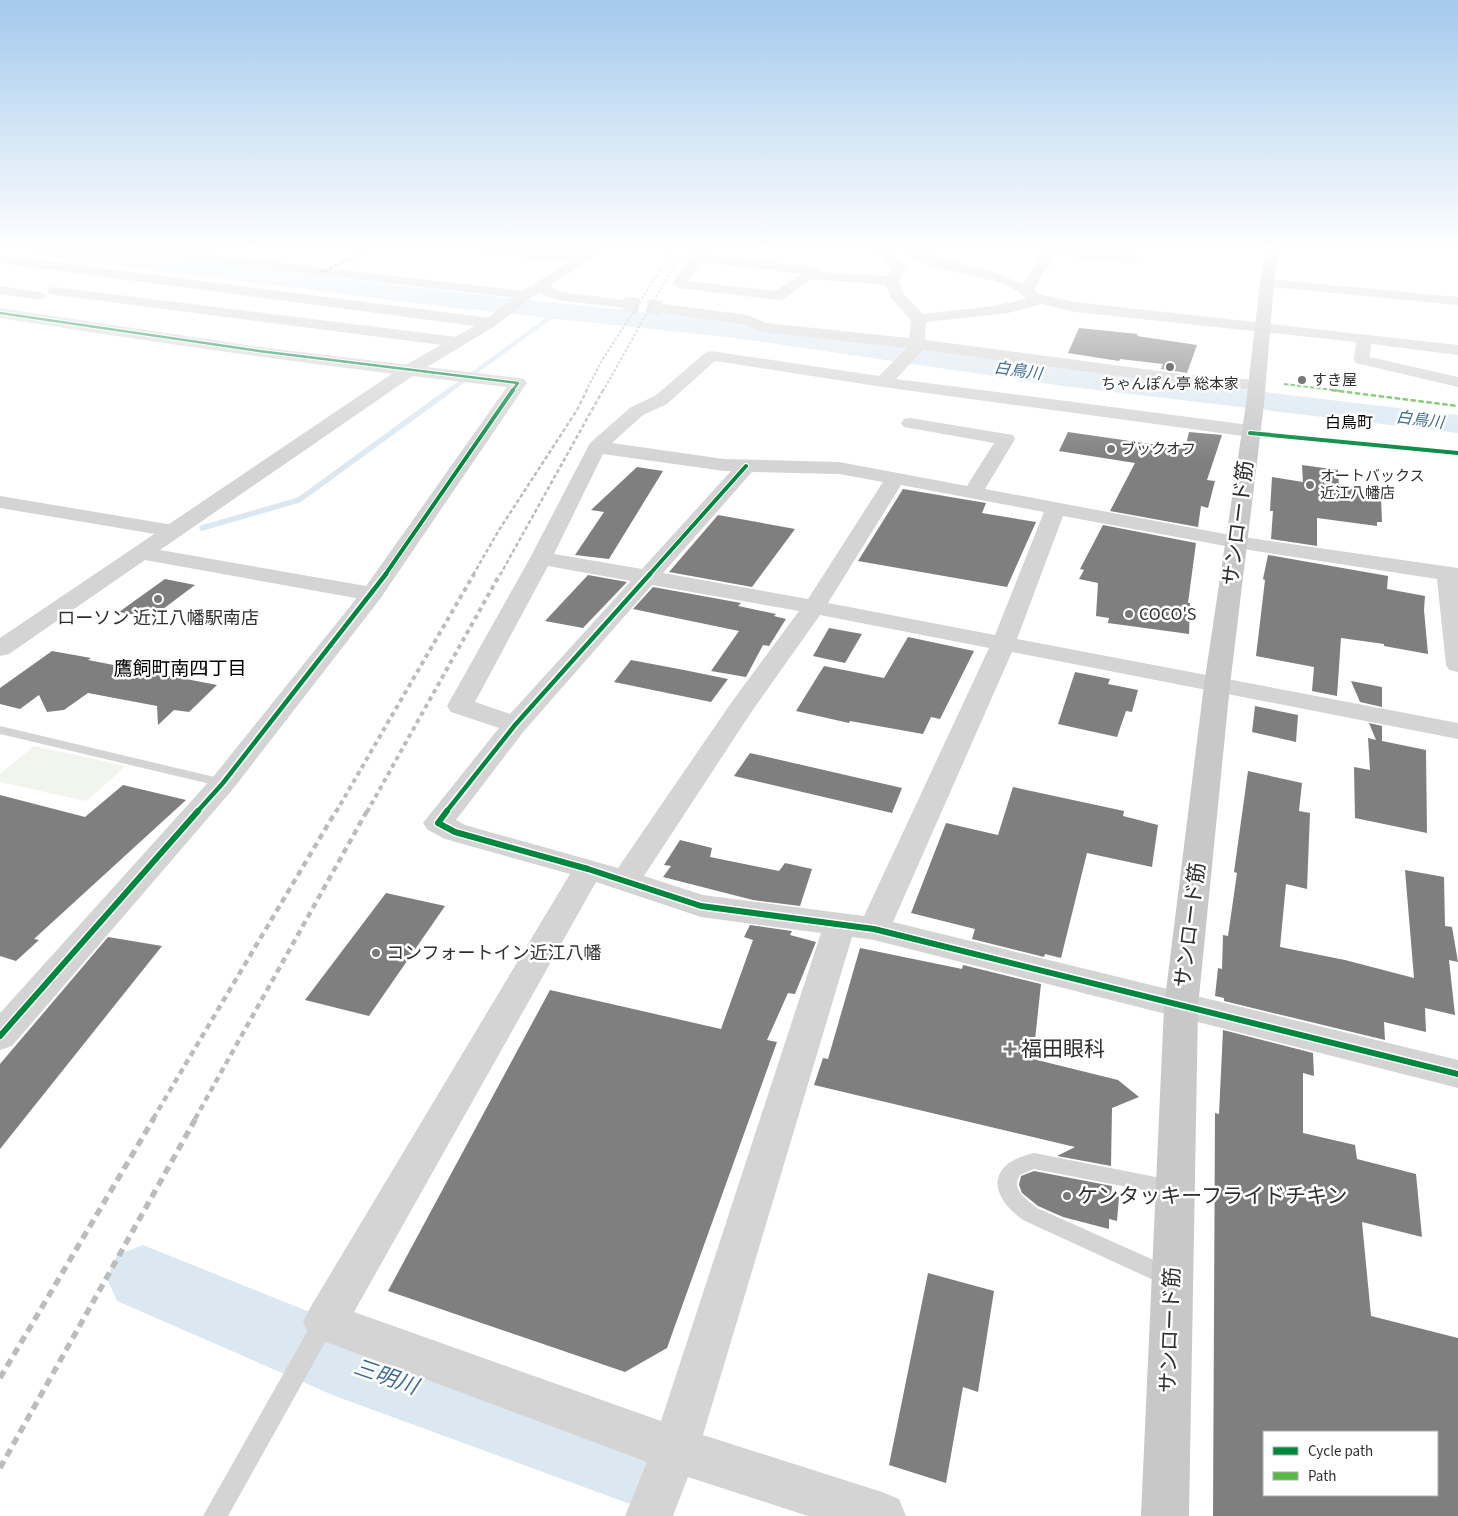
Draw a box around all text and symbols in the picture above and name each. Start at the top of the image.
water label: 白鳥川 [993,357,1045,386]
marker: ちゃんぽん亭 総本家 [1164,361,1176,373]
place label: すき屋 [1312,370,1357,391]
place label: ちゃんぽん亭 総本家 [1101,374,1239,395]
marker: すき屋 [1296,374,1308,386]
water label: 白鳥川 [1395,406,1447,434]
district label: 白鳥町 [1325,412,1373,434]
place label: ブックオフ [1121,439,1196,460]
marker: ブックオフ [1105,443,1117,455]
street label: サンロード筋 [1215,459,1261,587]
place label: オートバックス 近江八幡店 [1320,466,1425,504]
marker: オートバックス 近江八幡店 [1304,479,1316,491]
marker: ローソン 近江八幡駅南店 [152,593,164,605]
place label: COCO'S [1139,602,1196,627]
place label: ローソン 近江八幡駅南店 [57,606,259,631]
marker: COCO'S [1123,608,1135,620]
district label: 鷹飼町南四丁目 [113,656,247,683]
street label: サンロード筋 [1167,861,1213,989]
place label: コンフォートイン近江八幡 [386,941,601,966]
marker: コンフォートイン近江八幡 [370,947,382,959]
place label: 福田眼科 [1021,1034,1105,1064]
marker: 福田眼科 [1003,1042,1017,1056]
place label: ケンタッキーフライドチキン [1077,1181,1347,1211]
marker: ケンタッキーフライドチキン [1061,1190,1073,1202]
street label: サンロード筋 [1153,1267,1187,1393]
water label: 三明川 [350,1351,424,1404]
legend [1263,1431,1438,1496]
text: Cycle path [1308,1441,1373,1462]
text: Path [1308,1466,1336,1487]

